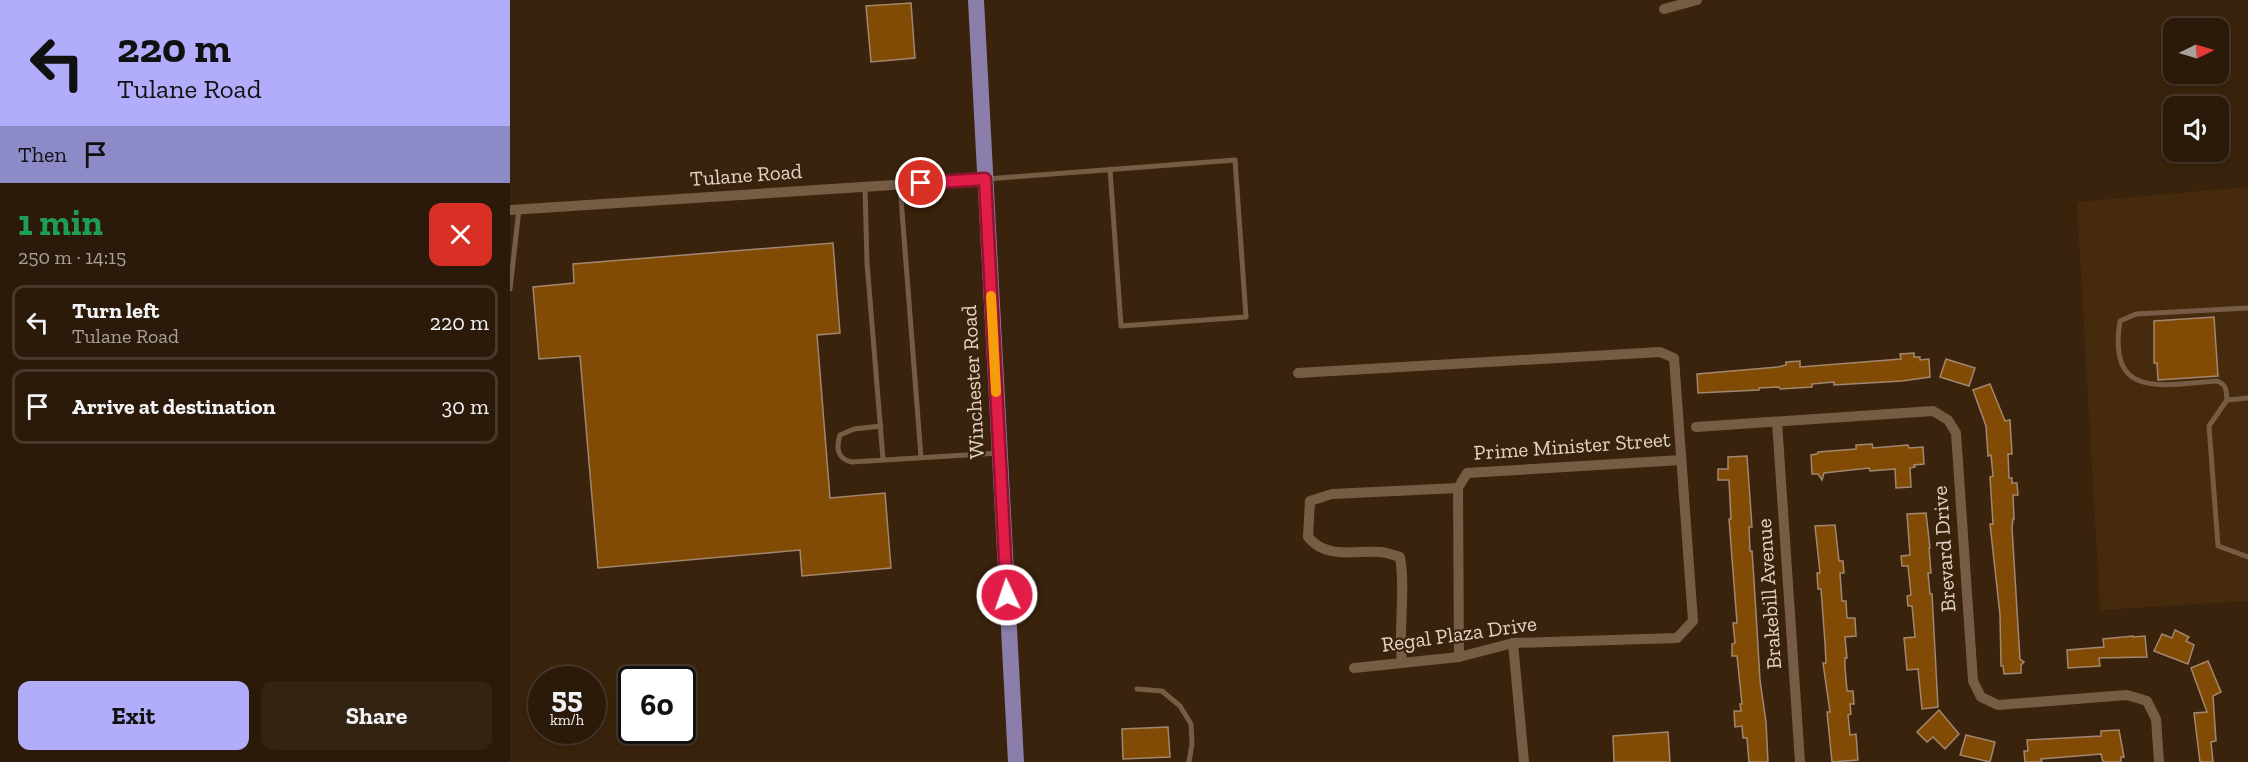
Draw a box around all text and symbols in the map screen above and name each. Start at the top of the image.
north arrow [2163,18,2229,84]
map controls [2163,18,2229,162]
text: 220 m [117,22,231,73]
icon: left [18,24,96,102]
text: Tulane Road [117,73,261,105]
button: sound [2163,96,2229,162]
icon: arrive [79,138,112,171]
text: Then [18,141,67,168]
pin [895,157,946,208]
street label: Tulane Road [689,158,803,191]
icon: arrive [904,166,937,199]
text: 1 min [18,201,103,244]
button: close [429,203,492,266]
text: 250 m · 14:15 [18,245,126,269]
text: Turn left [72,297,159,324]
street label: Winchester Road [956,304,989,459]
icon: left [21,306,54,339]
text: 220 m [430,309,489,336]
text: Tulane Road [72,324,179,348]
icon: arrive [21,390,54,423]
text: Arrive at destination [72,393,275,420]
text: 30 m [442,393,489,420]
street label: Prime Minister Street [1473,426,1671,465]
street label: Brevard Drive [1927,485,1960,613]
street label: Brakebill Avenue [1751,518,1786,670]
position arrow [975,563,1039,627]
street label: Regal Plaza Drive [1380,610,1538,657]
speed limit sign: 60 [618,666,696,744]
text: 55 [551,680,583,716]
button: Exit [18,681,249,750]
button: Share [261,681,492,750]
text: km/h [550,711,584,729]

